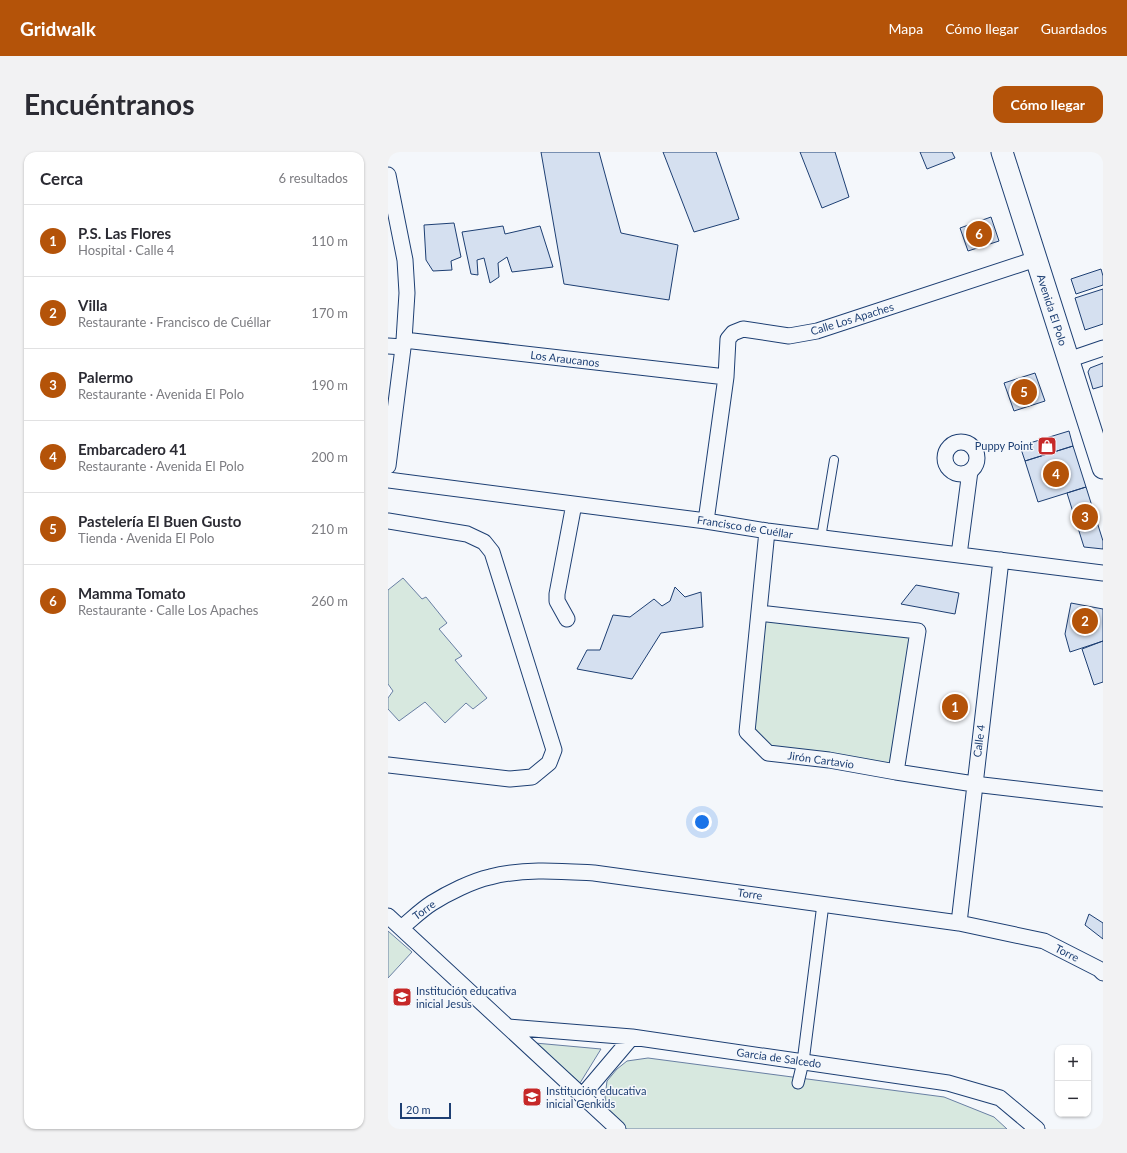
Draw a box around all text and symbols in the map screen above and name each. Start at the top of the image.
text: Gridwalk [20,17,96,40]
text: Mapa [889,20,923,37]
text: Cómo llegar [945,20,1019,37]
text: Guardados [1041,20,1107,37]
button: Cómo llegar [993,86,1103,123]
text: Encuéntranos [24,87,195,121]
text: Cerca [40,168,83,189]
text: 6 resultados [278,170,348,186]
pin: 6 [966,219,992,249]
text: P.S. Las Flores [78,224,171,242]
text: 1 [49,233,57,249]
text: 110 m [311,233,348,249]
text: Hospital · Calle 4 [78,242,174,258]
street label: Avenida El Polo [1035,272,1070,347]
text: Villa [78,296,107,314]
street label: Calle Los Apaches [809,300,895,337]
text: 2 [49,305,57,321]
text: 170 m [311,305,348,321]
text: Restaurante · Francisco de Cuéllar [78,314,271,330]
street label: Los Araucanos [530,348,601,369]
text: Palermo [78,368,133,386]
text: 3 [49,377,57,393]
text: 190 m [311,377,348,393]
pin: 5 [1011,377,1037,407]
text: Restaurante · Avenida El Polo [78,386,244,402]
shop icon: Puppy Point [1036,435,1058,457]
place label: Puppy Point [975,439,1033,452]
text: Embarcadero 41 [78,440,187,458]
text: 4 [49,449,57,465]
text: 200 m [311,449,348,465]
text: Restaurante · Avenida El Polo [78,458,244,474]
pin: 4 [1043,459,1069,489]
pin: 3 [1072,502,1098,532]
text: Pastelería El Buen Gusto [78,512,241,530]
street label: Francisco de Cuéllar [696,513,794,540]
text: 5 [49,521,57,537]
text: 210 m [311,521,348,537]
text: Tienda · Avenida El Polo [78,530,214,546]
text: Mamma Tomato [78,584,186,602]
text: 6 [49,593,57,609]
text: 260 m [311,593,348,609]
text: Restaurante · Calle Los Apaches [78,602,258,618]
pin: 2 [1072,606,1098,636]
pin: 1 [942,692,968,722]
street label: Calle 4 [970,723,987,758]
street label: Jirón Cartavio [787,748,855,771]
your location [692,812,712,832]
street label: Torre [737,885,764,902]
street label: Torre [410,897,438,922]
street label: Torre [1053,941,1081,964]
place label: Institución educativa inicial Jesus [416,984,516,1010]
school or university icon: Institución educativa inicial Jesus [391,986,413,1008]
street label: Garcia de Salcedo [736,1045,822,1070]
map controls [1055,1045,1091,1117]
button: + [1055,1045,1091,1081]
button: − [1055,1081,1091,1117]
place label: Institución educativa inicial Genkids [546,1084,646,1110]
school or university icon: Institución educativa inicial Genkids [521,1086,543,1108]
scale bar [400,1101,451,1120]
text: 20 m [406,1103,431,1116]

